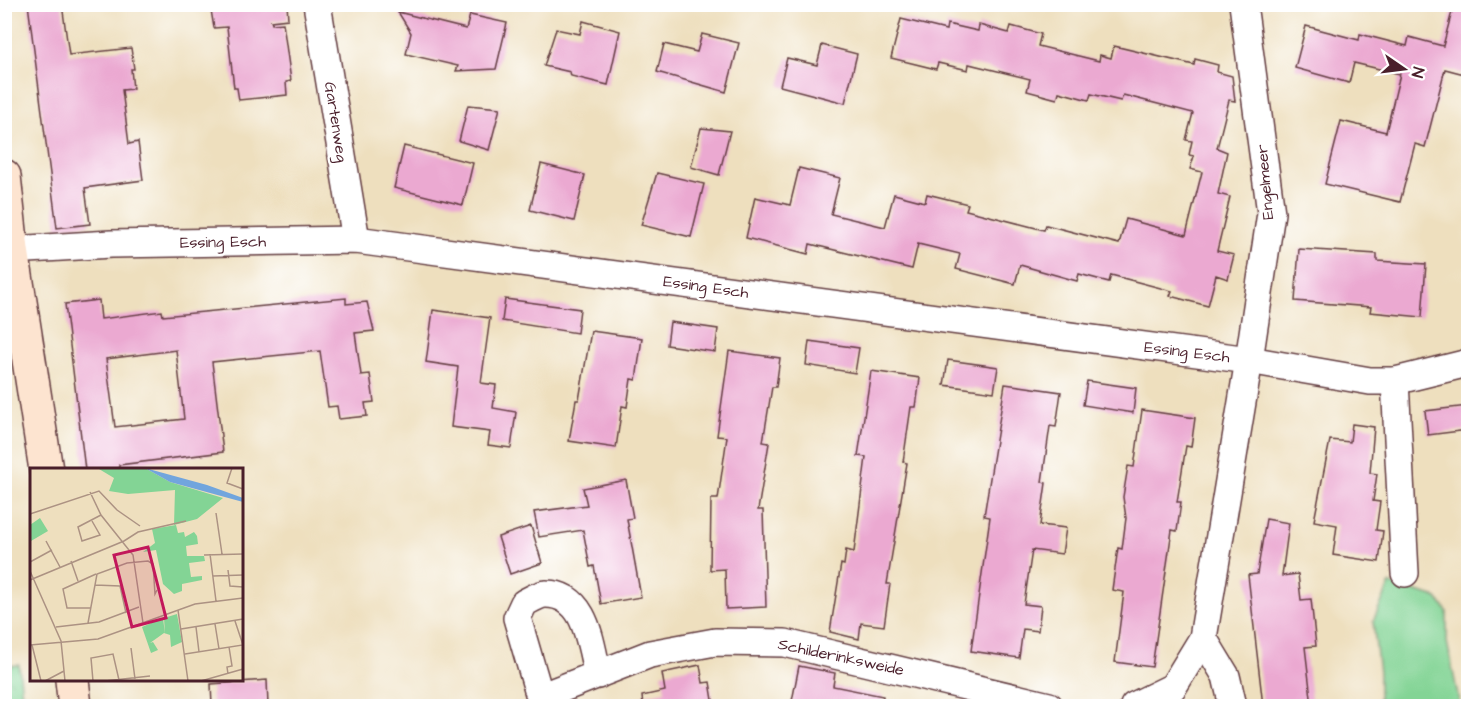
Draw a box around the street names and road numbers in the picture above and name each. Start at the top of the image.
street label: Gartenweg [318,80,353,164]
street label: Engelmeer [1251,143,1280,221]
street label: Essing Esch [180,230,266,255]
street label: Essing Esch [662,270,750,305]
street label: Essing Esch [1143,336,1231,369]
street label: Schilderinksweide [776,633,906,681]

